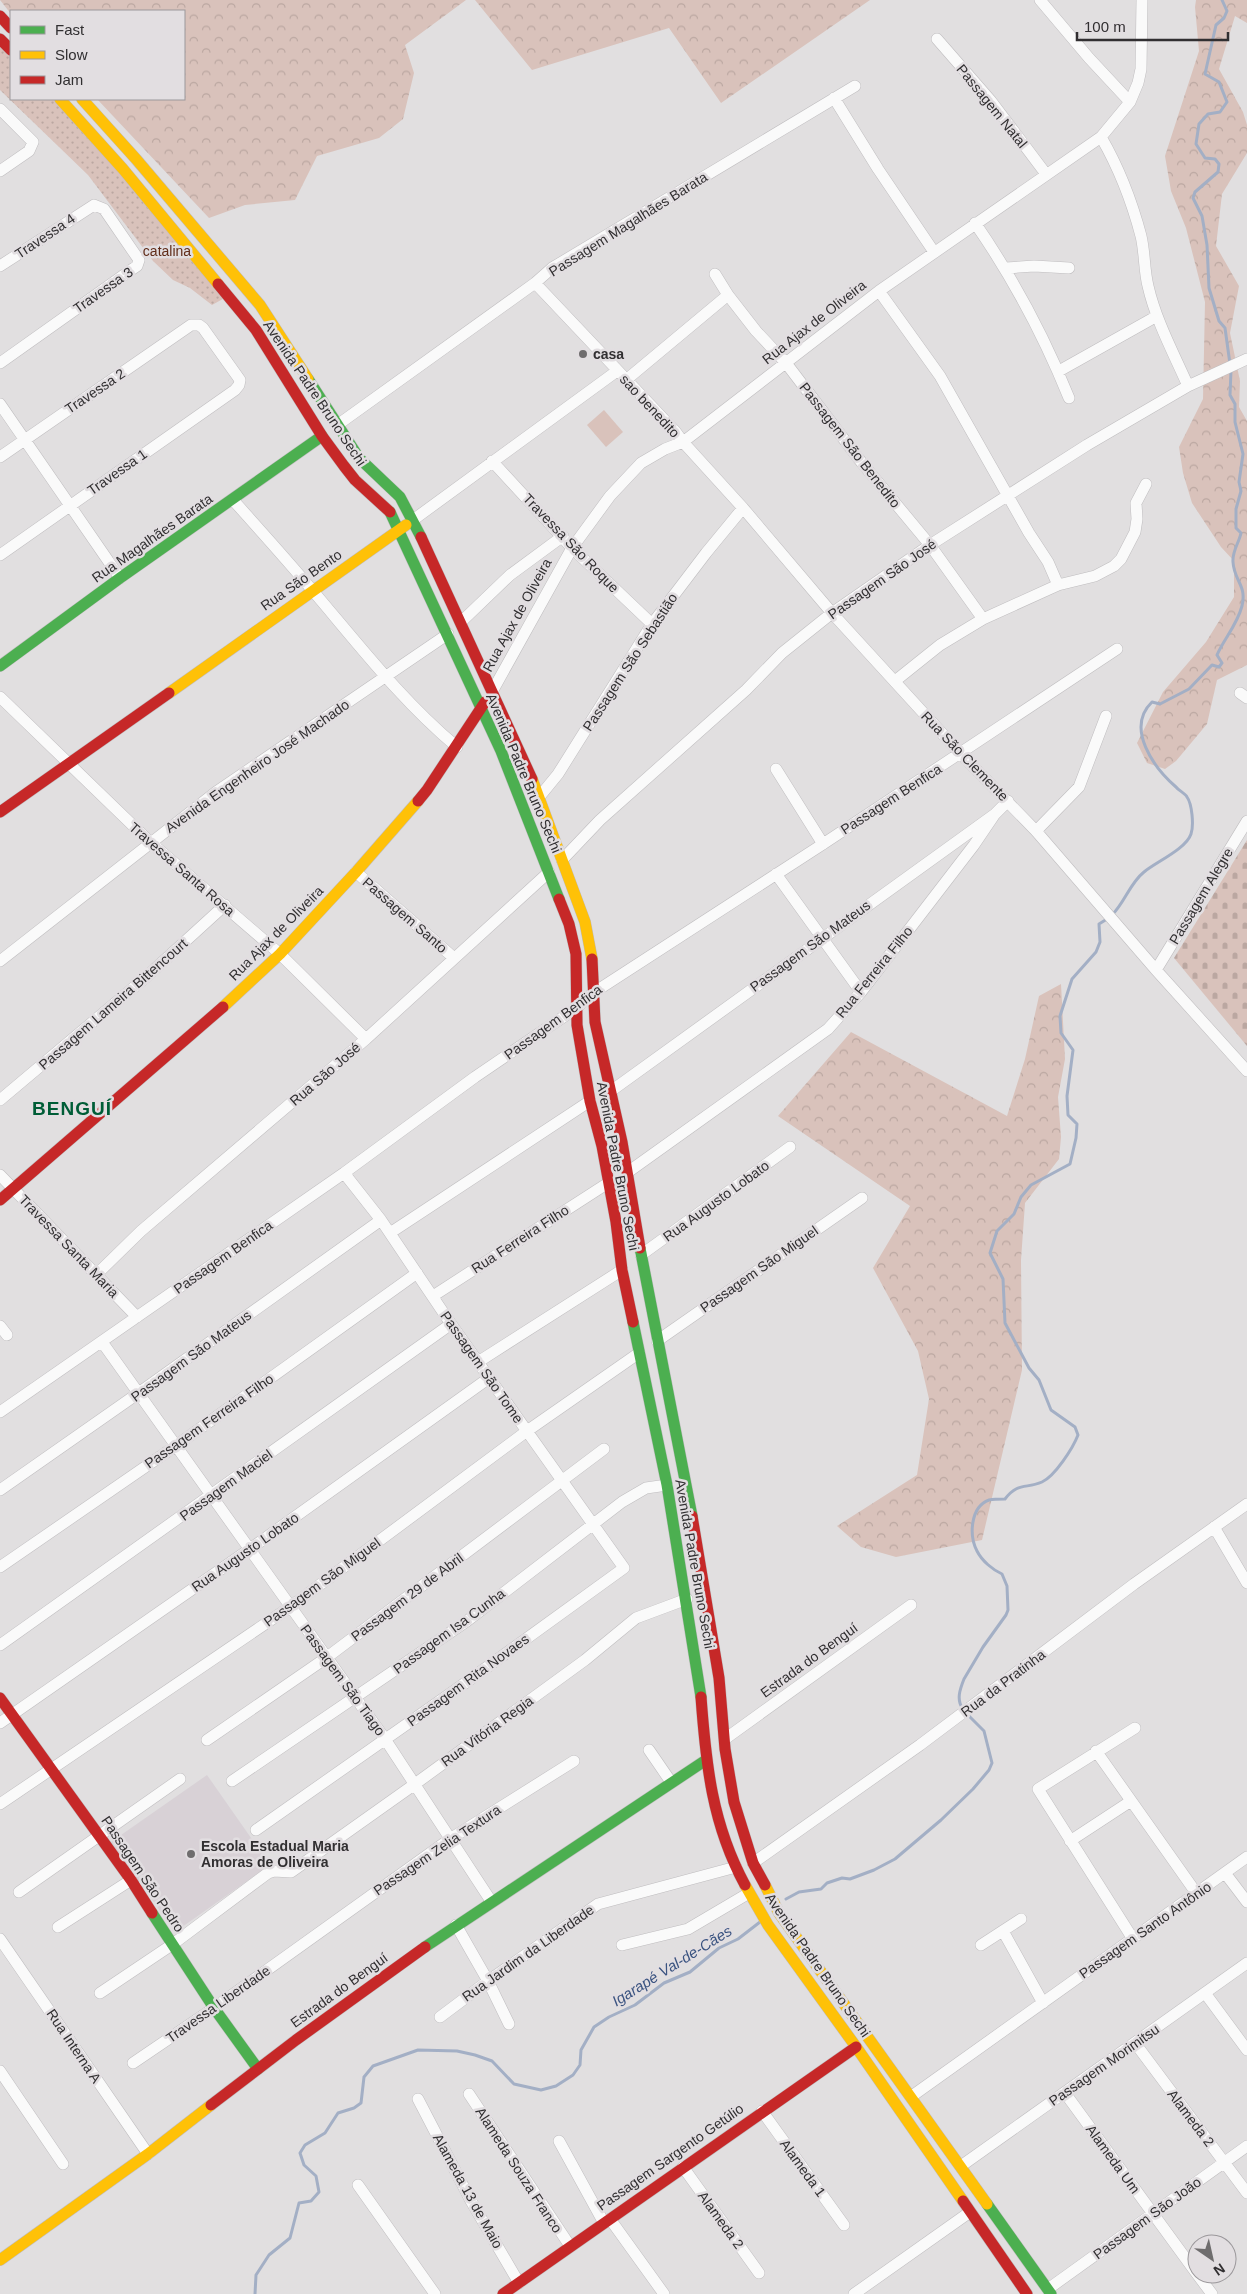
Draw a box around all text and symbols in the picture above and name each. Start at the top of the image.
legend [10,10,185,100]
scale bar [1077,10,1228,42]
text: 100 m [1084,18,1126,35]
text: Fast [55,21,85,38]
text: Slow [55,46,88,63]
street label: Passagem Natal [953,61,1031,151]
text: Jam [55,71,83,88]
street label: Passagem Magalhães Barata [546,168,710,279]
street label: Travessa 4 [12,210,78,262]
park label: catalina [143,243,191,259]
street label: Travessa 3 [70,264,136,316]
street label: Rua Ajax de Oliveira [759,277,869,367]
street label: Avenida Padre Bruno Sechi [260,317,370,469]
place label: casa [593,346,624,362]
marker: casa [577,348,589,360]
street label: Travessa 2 [62,365,128,417]
street label: sao benedito [617,371,683,441]
street label: Passagem São Benedito [796,379,904,511]
street label: Travessa 1 [84,446,150,498]
street label: Rua Magalhães Barata [89,490,215,586]
street label: Travessa São Roque [520,490,622,596]
street label: Passagem São José [825,535,939,622]
street label: Rua São Bento [258,546,345,614]
street label: Rua Ajax de Oliveira [479,555,555,674]
street label: Passagem São Sebastião [579,590,681,734]
street label: Avenida Padre Bruno Sechi [483,691,565,855]
street label: Avenida Engenheiro José Machado [162,696,352,836]
street label: Rua São Clemente [918,708,1012,804]
street label: Passagem Benfica [838,760,944,837]
street label: Travessa Santa Rosa [126,819,238,919]
street label: Passagem Alegre [1166,845,1236,947]
street label: Passagem Santo [360,874,451,956]
street label: Rua Ajax de Oliveira [225,882,327,984]
street label: Passagem São Mateus [747,897,873,995]
street label: Rua Ferreira Filho [832,923,916,1021]
street label: Passagem Lameira Bittencourt [36,935,191,1073]
street label: Passagem Benfica [501,981,605,1063]
street label: Rua São José [287,1039,364,1109]
street label: Avenida Padre Bruno Sechi [594,1080,642,1252]
district label: BENGUÍ [32,1098,112,1119]
street label: Rua Augusto Lobato [660,1157,772,1245]
street label: Travessa Santa Maria [16,1191,122,1301]
street label: Rua Ferreira Filho [468,1201,572,1276]
street label: Passagem Benfica [171,1217,276,1297]
street label: Passagem São Miguel [697,1222,821,1316]
street label: Passagem São Mateus [128,1307,254,1405]
street label: Passagem São Tome [437,1308,527,1426]
street label: Passagem Ferreira Filho [142,1370,277,1472]
street label: Passagem Maciel [177,1446,275,1524]
street label: Avenida Padre Bruno Sechi [672,1478,718,1650]
street label: Rua Augusto Lobato [188,1509,302,1595]
street label: Passagem São Miguel [261,1534,383,1630]
street label: Passagem 29 de Abril [348,1550,466,1644]
street label: Passagem Isa Cunha [390,1585,508,1677]
street label: Estrada do Benguí [757,1619,861,1701]
street label: Passagem São Tiago [297,1621,389,1739]
street label: Passagem Rita Novaes [404,1631,532,1729]
street label: Rua da Pratinha [958,1646,1048,1720]
street label: Rua Vitória Regia [438,1692,536,1770]
street label: Passagem Zelia Textura [370,1801,504,1899]
street label: Passagem São Pedro [98,1813,188,1935]
place label: Escola Estadual Maria Amoras de Oliveira [201,1838,349,1870]
marker: Escola Estadual Maria Amoras de Oliveira [185,1848,197,1860]
street label: Passagem Santo Antônio [1076,1878,1214,1982]
street label: Avenida Padre Bruno Sechi [762,1890,874,2040]
street label: Rua Jardim da Liberdade [459,1901,597,2005]
water label: Igarapé Val-de-Cães [609,1922,735,2009]
street label: Estrada do Benguí [287,1949,391,2031]
street label: Travessa Liberdade [163,1962,273,2046]
street label: Rua Interna A [43,2006,105,2087]
street label: Passagem Morimitsu [1046,2021,1162,2109]
street label: Alameda 2 [1164,2086,1218,2150]
street label: Passagem Sargento Getúlio [594,2100,746,2214]
street label: Alameda Souza Franco [472,2104,566,2236]
street label: Alameda Um [1083,2122,1143,2196]
street label: Alameda 13 de Maio [430,2131,506,2251]
street label: Alameda 1 [777,2136,829,2200]
street label: Passagem São João [1090,2173,1204,2262]
street label: Alameda 2 [695,2188,747,2252]
north arrow [1187,2234,1237,2284]
text: N [1211,2260,1228,2279]

